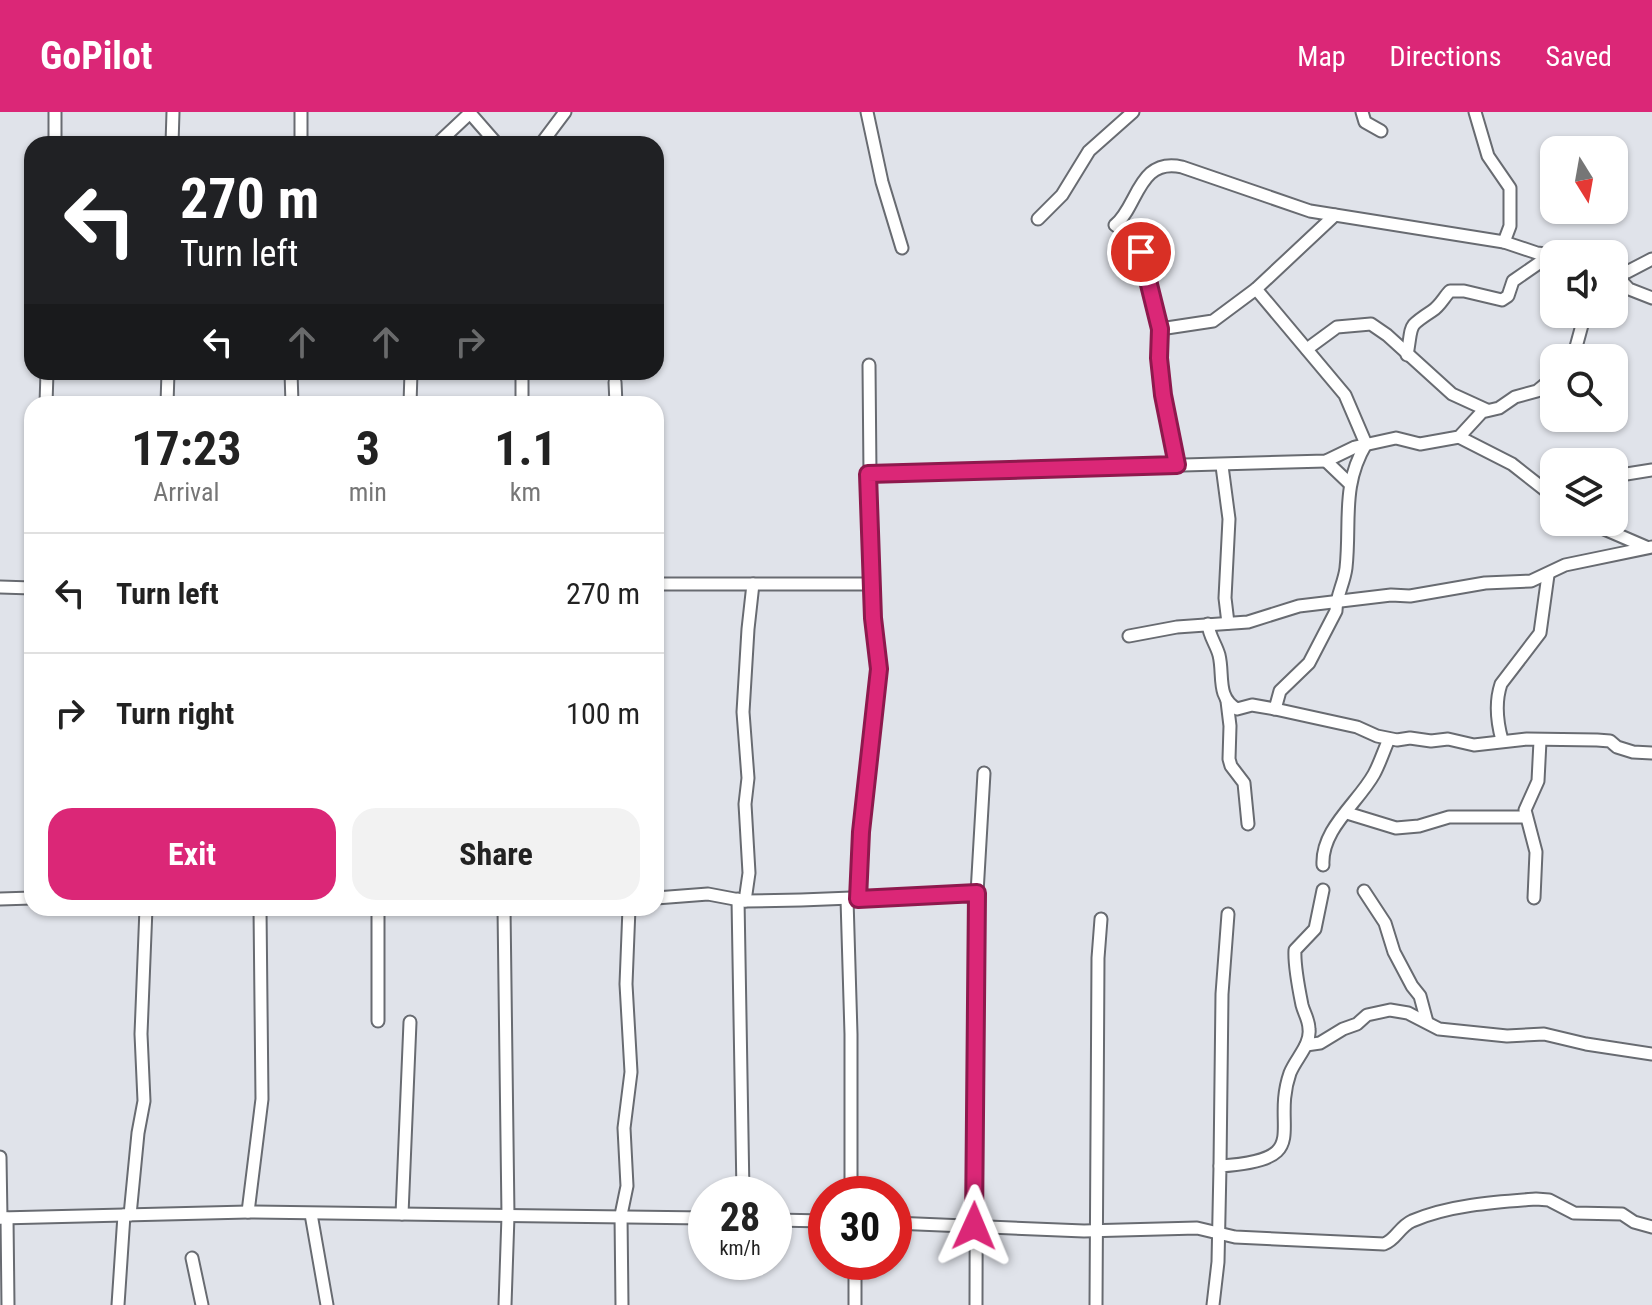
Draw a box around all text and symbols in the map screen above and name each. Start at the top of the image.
text: GoPilot [40,34,152,78]
text: Map [1297,40,1346,73]
text: Directions [1390,40,1501,73]
text: Saved [1545,40,1612,73]
north arrow [1540,136,1628,224]
map controls [1540,136,1628,536]
text: 270 m [180,166,319,232]
icon: left [48,168,152,272]
pin [1107,218,1175,286]
icon: arrive [1119,230,1163,274]
text: Turn left [180,233,298,275]
button: sound [1540,240,1628,328]
icon: left [196,320,240,364]
icon: ahead [280,320,324,364]
icon: ahead [364,320,408,364]
icon: right [448,320,492,364]
button: search [1540,344,1628,432]
text: 17:23 [131,420,241,477]
text: 3 [356,420,380,477]
text: 1.1 [494,420,557,477]
button: layers [1540,448,1628,536]
text: Arrival [153,477,219,507]
text: min [349,477,387,507]
text: km [510,477,541,507]
icon: left [48,571,92,615]
text: Turn left [116,576,219,611]
text: 270 m [566,576,640,611]
icon: right [48,691,92,735]
text: Turn right [116,696,234,731]
text: 100 m [566,696,640,731]
button: Exit [48,808,336,900]
button: Share [352,808,640,900]
speed limit sign: 30 [808,1176,912,1280]
position arrow [932,1184,1016,1268]
text: 28 [720,1194,760,1241]
text: km/h [719,1236,761,1260]

